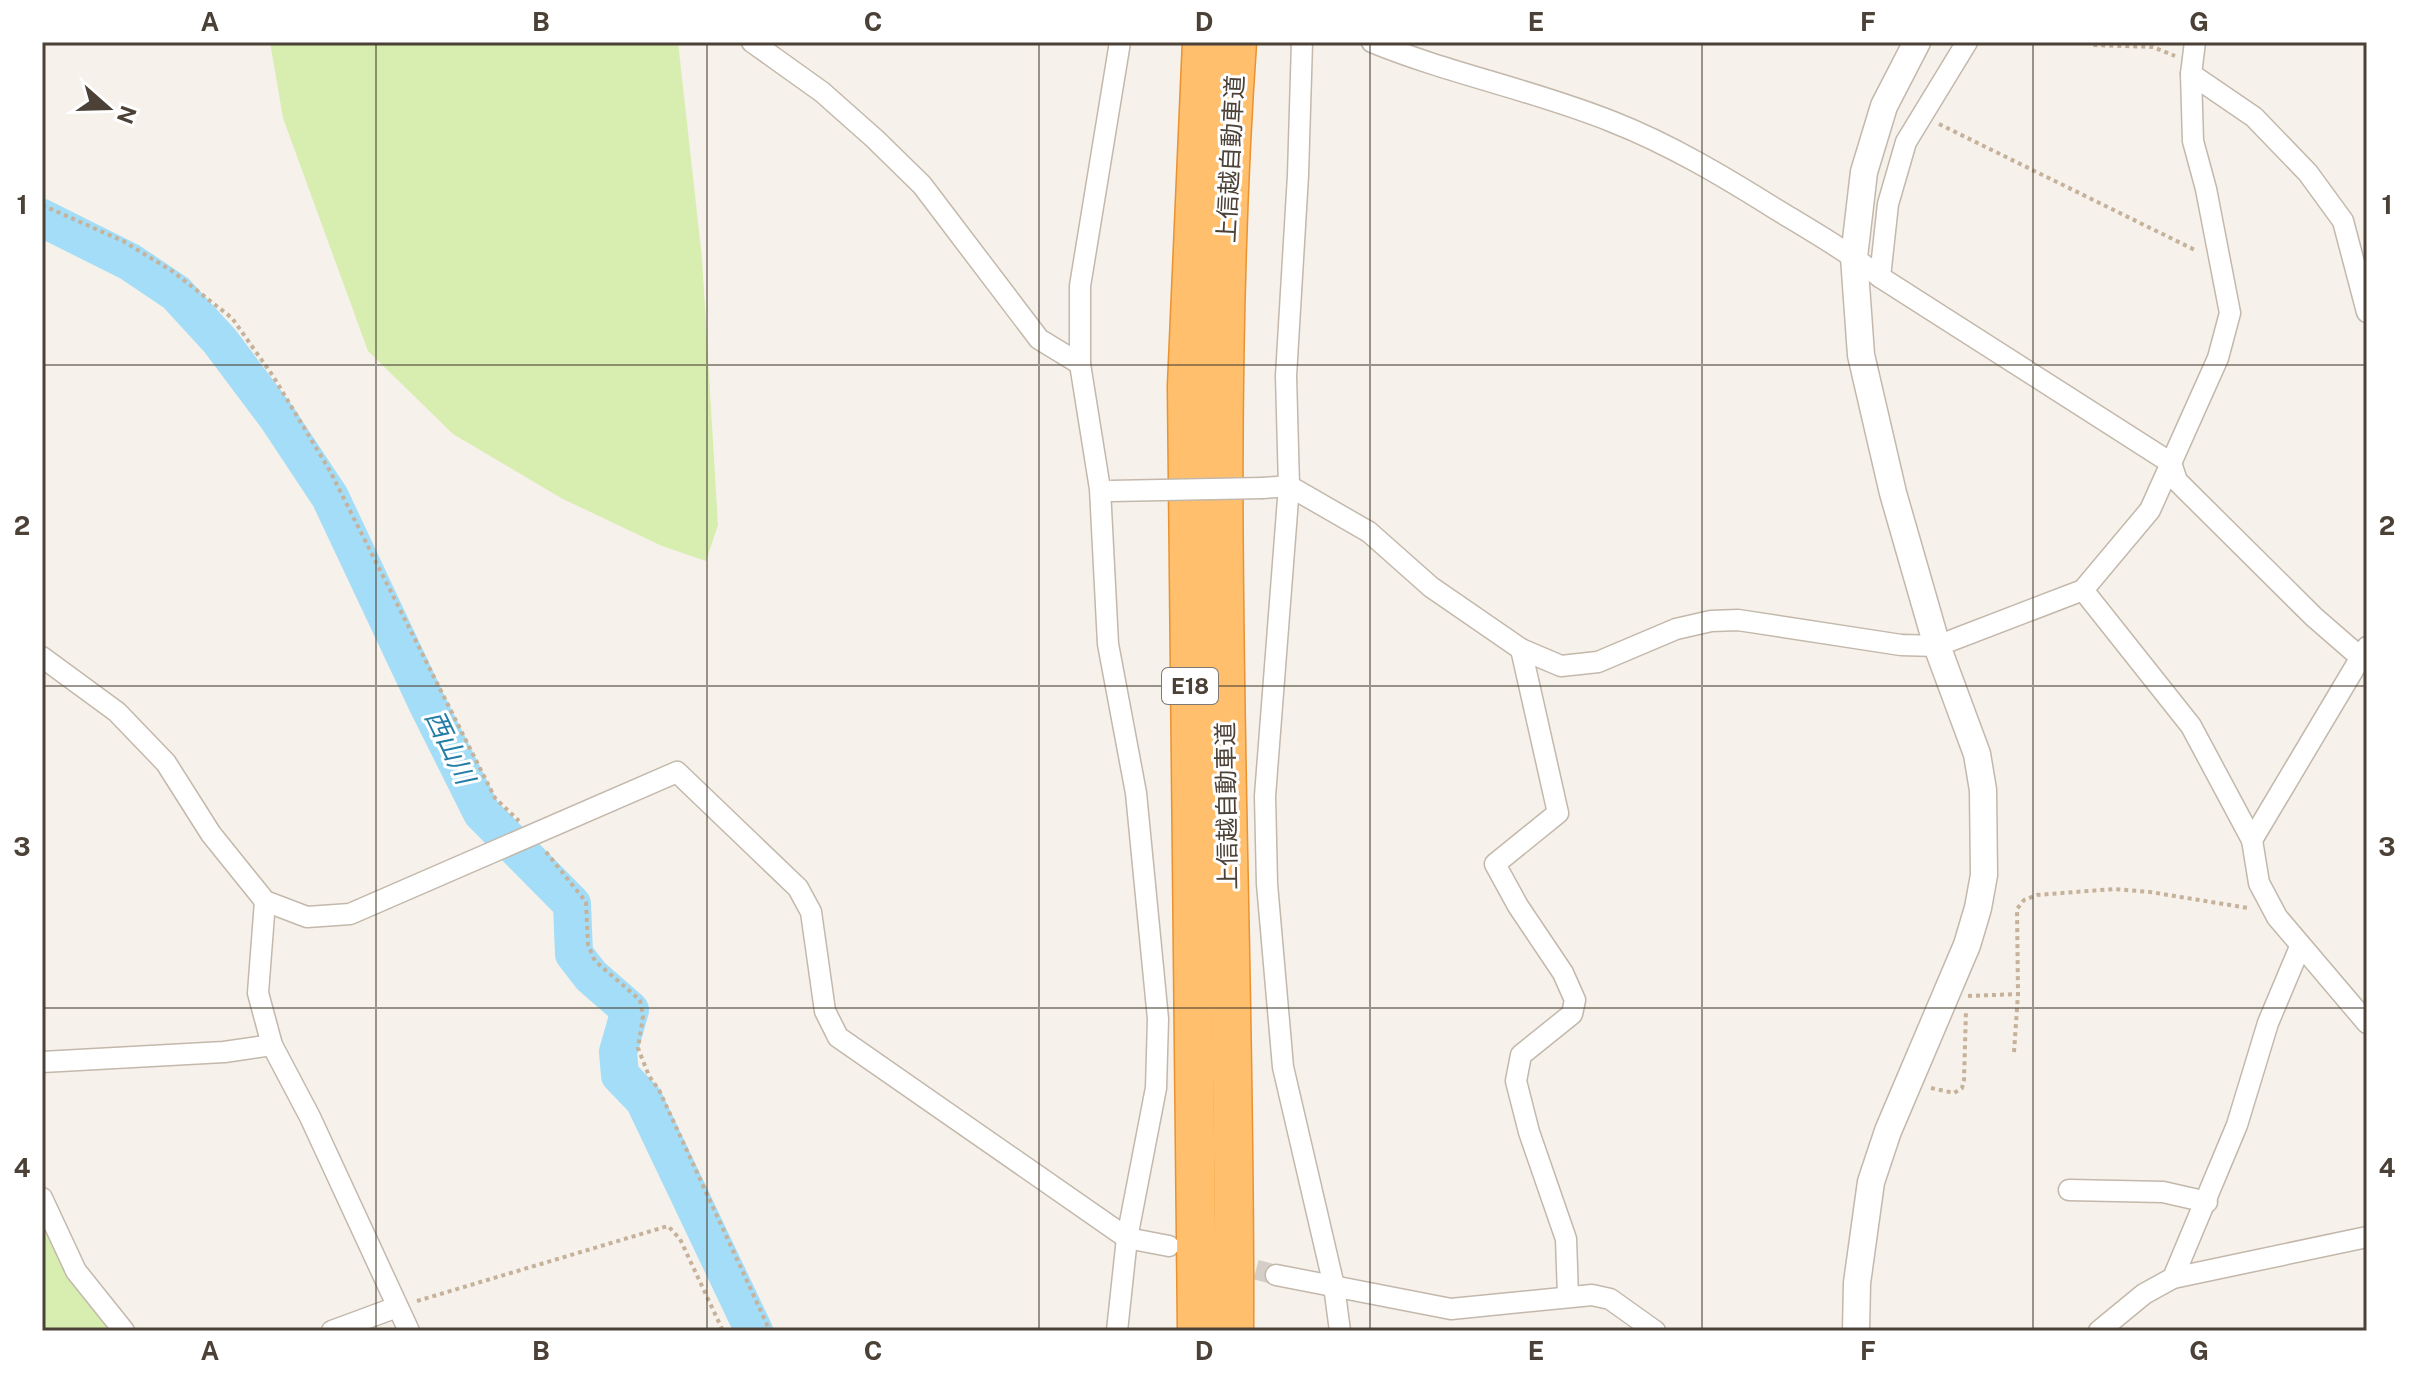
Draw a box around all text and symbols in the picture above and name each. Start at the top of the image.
text: A [201,6,220,37]
text: B [532,6,550,37]
text: C [864,6,882,37]
text: D [1195,6,1213,37]
text: E [1528,6,1544,37]
text: F [1860,6,1876,37]
text: G [2189,6,2209,37]
north arrow [68,68,148,148]
street label: 上信越自動車道 [1212,74,1248,244]
text: N [112,102,142,127]
text: 1 [16,189,28,220]
text: 1 [2381,189,2393,220]
text: 2 [14,510,30,541]
text: 2 [2379,510,2395,541]
road number: E18 [1162,668,1218,704]
water label: 西山川 [419,705,483,791]
street label: 上信越自動車道 [1211,722,1241,890]
text: 3 [13,831,31,862]
text: 3 [2378,831,2396,862]
text: 4 [13,1152,31,1183]
text: 4 [2378,1152,2396,1183]
text: A [201,1335,220,1366]
text: B [532,1335,550,1366]
text: C [864,1335,882,1366]
text: D [1195,1335,1213,1366]
text: E [1528,1335,1544,1366]
text: F [1860,1335,1876,1366]
text: G [2189,1335,2209,1366]

